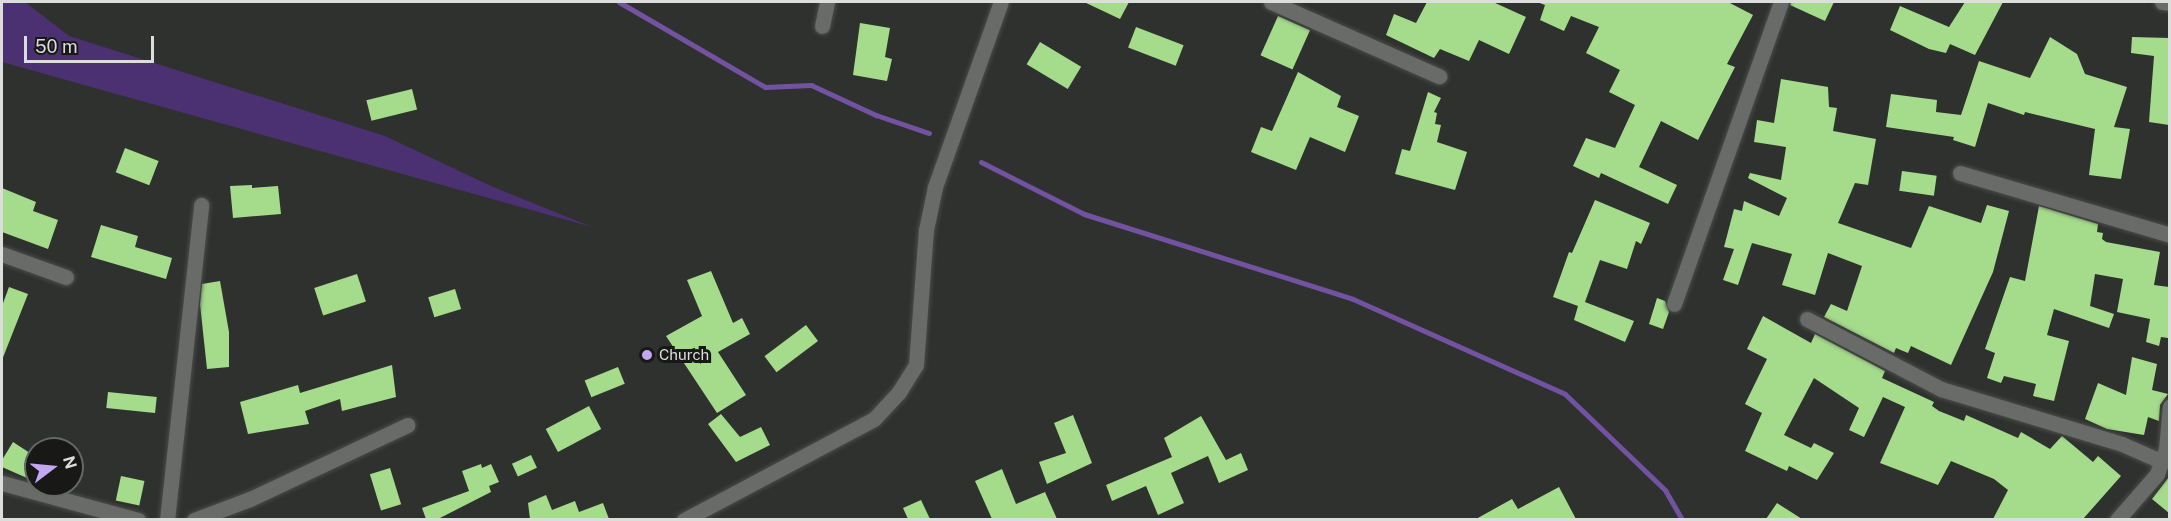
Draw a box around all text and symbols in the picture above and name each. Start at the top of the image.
scale bar [27,24,158,62]
text: 50 m [35,36,78,57]
place label: Church [659,346,709,364]
marker: Church [640,348,654,362]
north arrow [24,437,84,497]
text: N [59,454,81,471]

